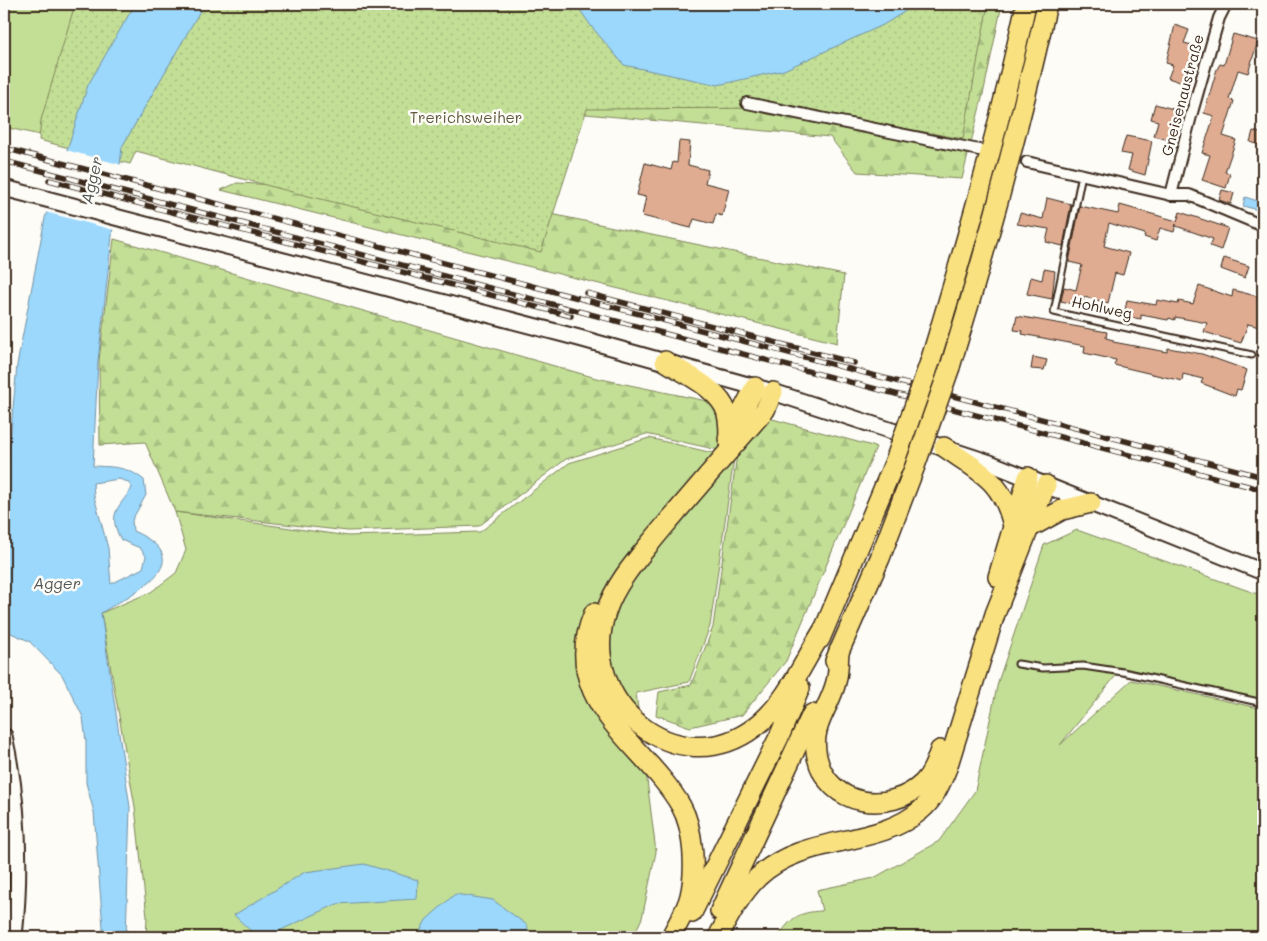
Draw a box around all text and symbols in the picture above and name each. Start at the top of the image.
street label: Gneisenaustraße [1156,32,1208,158]
park label: Trerichsweiher [410,107,522,127]
water label: Agger [75,154,107,206]
street label: Hohlweg [1070,291,1134,323]
water label: Agger [33,572,81,593]

